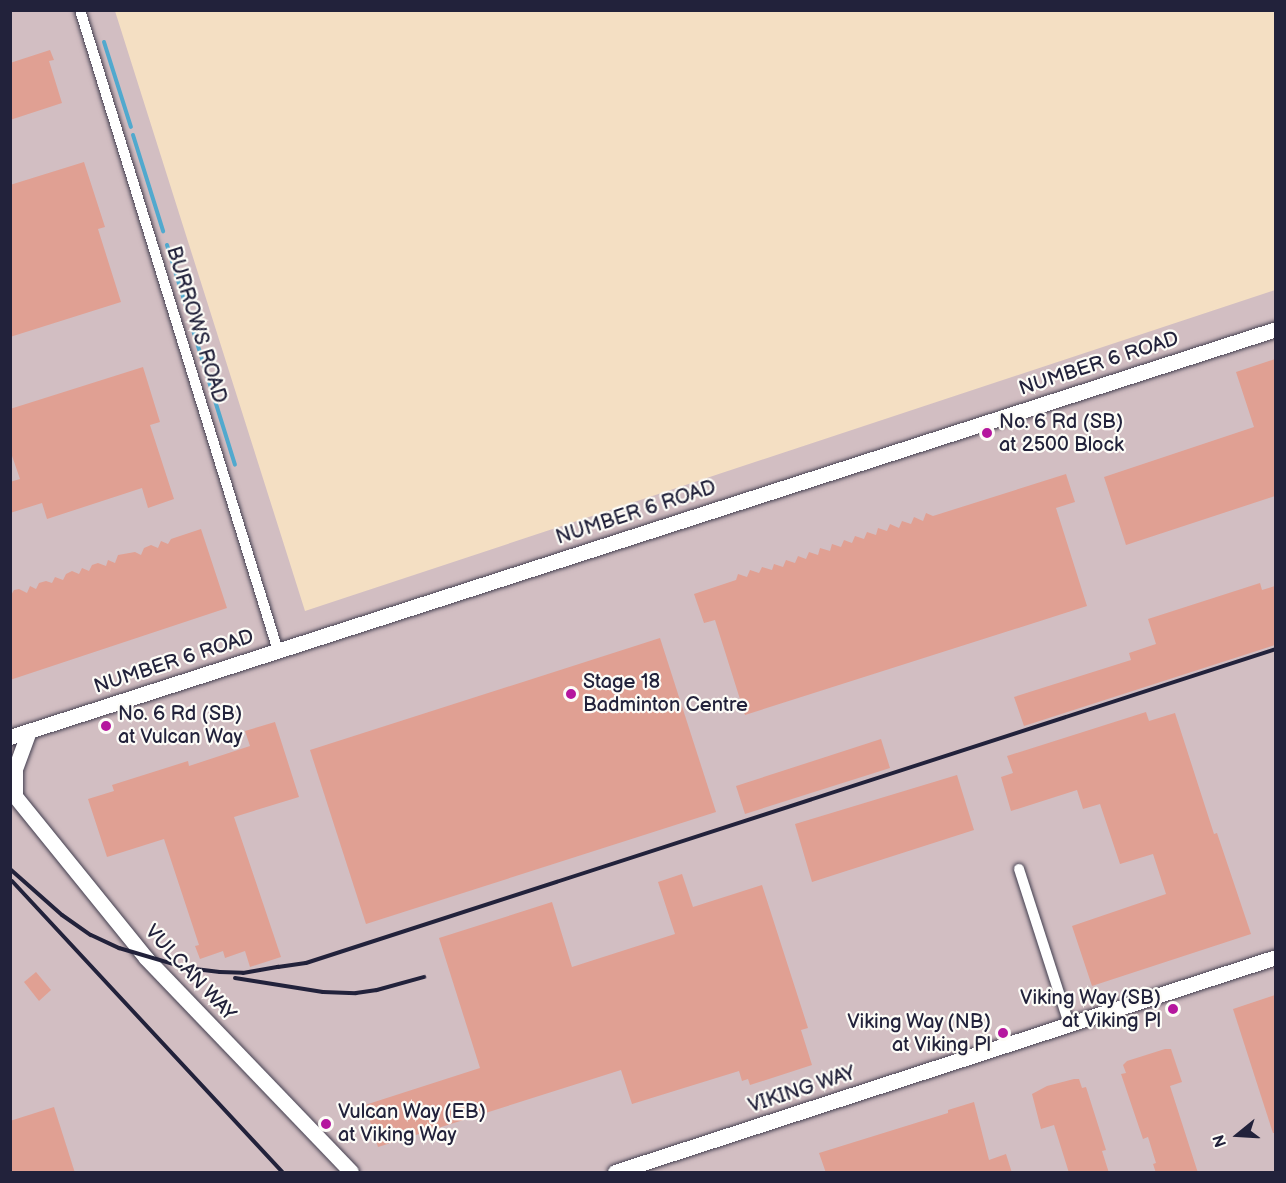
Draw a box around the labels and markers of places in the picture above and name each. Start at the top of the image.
place label: No. 6 Rd (SB) at 2500 Block [999,410,1124,457]
marker: No. 6 Rd (SB) at 2500 Block [980,426,994,440]
place label: Stage 18 Badminton Centre [583,670,748,717]
marker: Stage 18 Badminton Centre [564,687,578,701]
place label: No. 6 Rd (SB) at Vulcan Way [118,702,244,749]
marker: No. 6 Rd (SB) at Vulcan Way [99,719,113,733]
place label: Viking Way (SB) at Viking Pl [1018,986,1161,1033]
marker: Viking Way (SB) at Viking Pl [1166,1002,1180,1016]
place label: Viking Way (NB) at Viking Pl [845,1010,991,1057]
marker: Viking Way (NB) at Viking Pl [996,1026,1010,1040]
place label: Vulcan Way (EB) at Viking Way [338,1100,488,1147]
marker: Vulcan Way (EB) at Viking Way [319,1117,333,1131]

